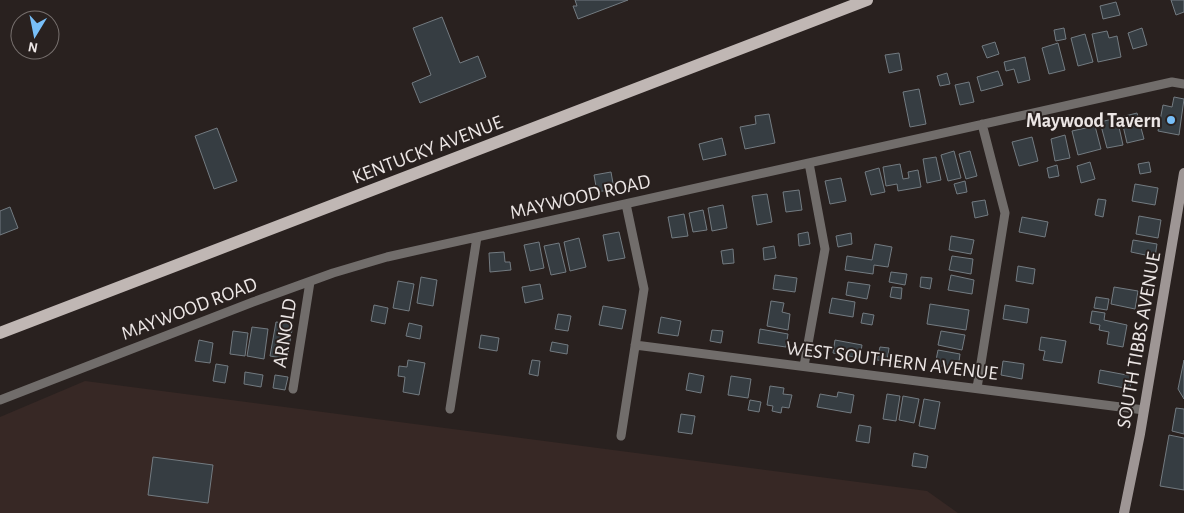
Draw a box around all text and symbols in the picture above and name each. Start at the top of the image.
north arrow [10,10,60,60]
text: N [27,39,39,55]
place label: Maywood Tavern [1026,111,1161,131]
street label: KENTUCKY AVENUE [349,112,506,188]
marker: Maywood Tavern [1165,114,1177,126]
street label: MAYWOOD ROAD [508,171,653,223]
street label: SOUTH TIBBS AVENUE [1114,250,1164,430]
street label: MAYWOOD ROAD [119,274,260,344]
street label: ARNOLD [270,297,300,369]
street label: WEST SOUTHERN AVENUE [785,338,999,384]

